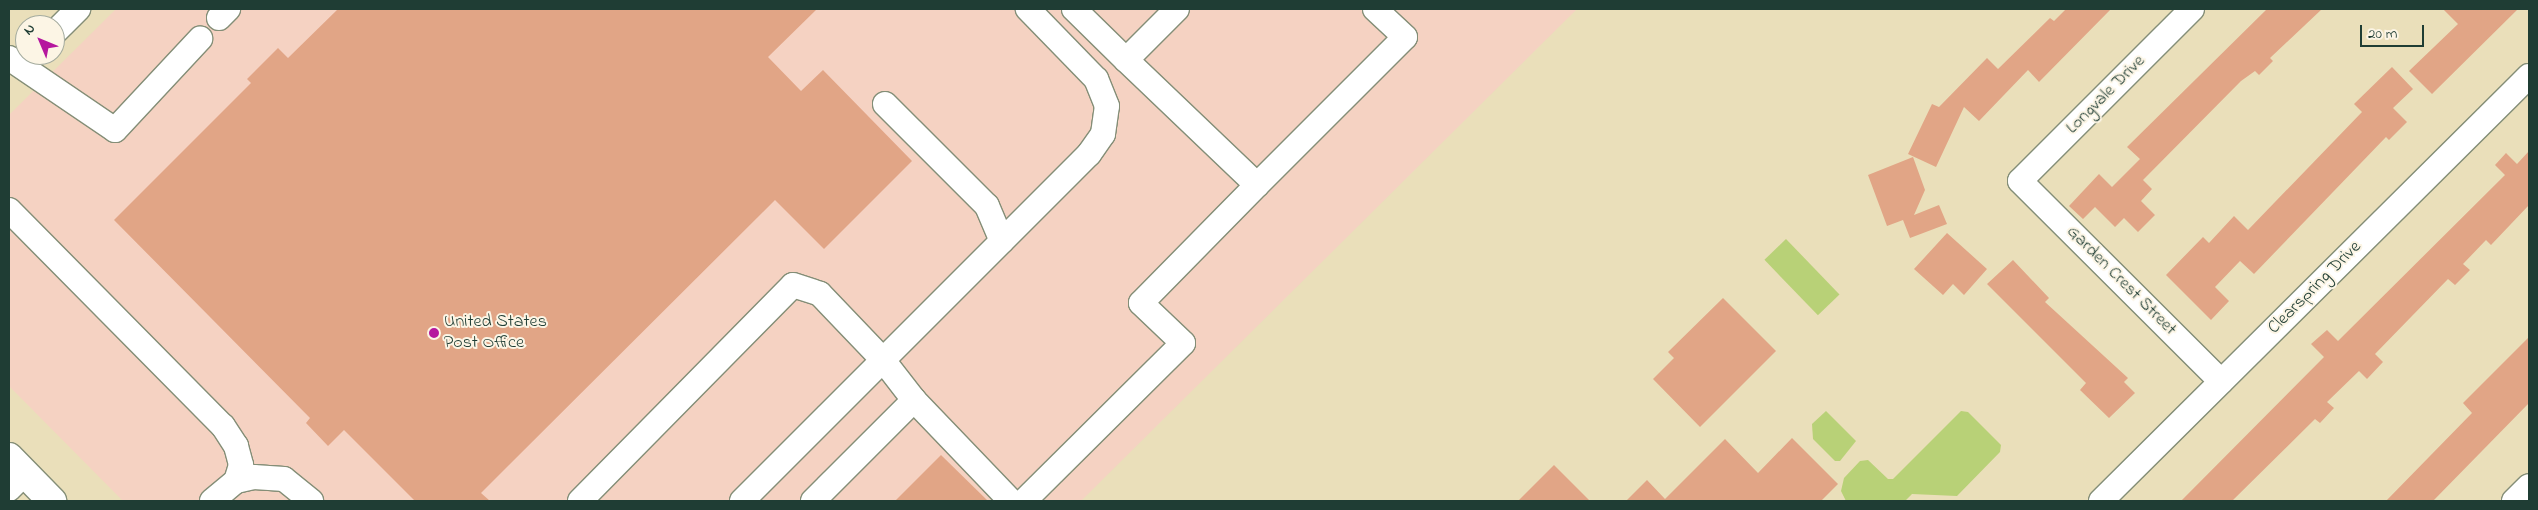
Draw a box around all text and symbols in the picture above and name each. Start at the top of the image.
north arrow [15,15,65,65]
scale bar [2363,15,2427,47]
text: N [19,19,41,41]
text: 20 m [2368,23,2397,45]
street label: Longvale Drive [2062,51,2150,139]
street label: Garden Crest Street [2061,221,2181,341]
street label: Clearspring Drive [2264,237,2366,339]
place label: United States Post Office [444,312,547,354]
marker: United States Post Office [428,327,440,339]

